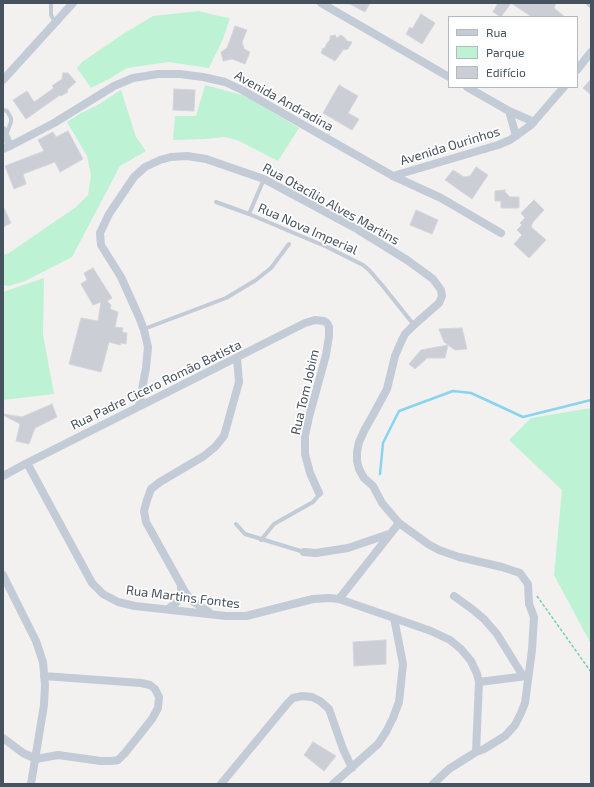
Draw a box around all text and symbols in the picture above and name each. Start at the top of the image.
legend [448,16,578,88]
text: Rua [486,25,507,39]
text: Parque [486,45,524,59]
text: Edifício [486,65,526,79]
street label: Avenida Andradina [232,67,336,135]
street label: Avenida Ourinhos [398,123,502,169]
street label: Rua Otacílio Alves Martins [260,160,402,248]
street label: Rua Nova Imperial [256,200,360,258]
street label: Rua Padre Cicero Romão Batista [68,337,244,433]
street label: Rua Tom Jobim [288,348,322,436]
street label: Rua Martins Fontes [125,582,241,612]

